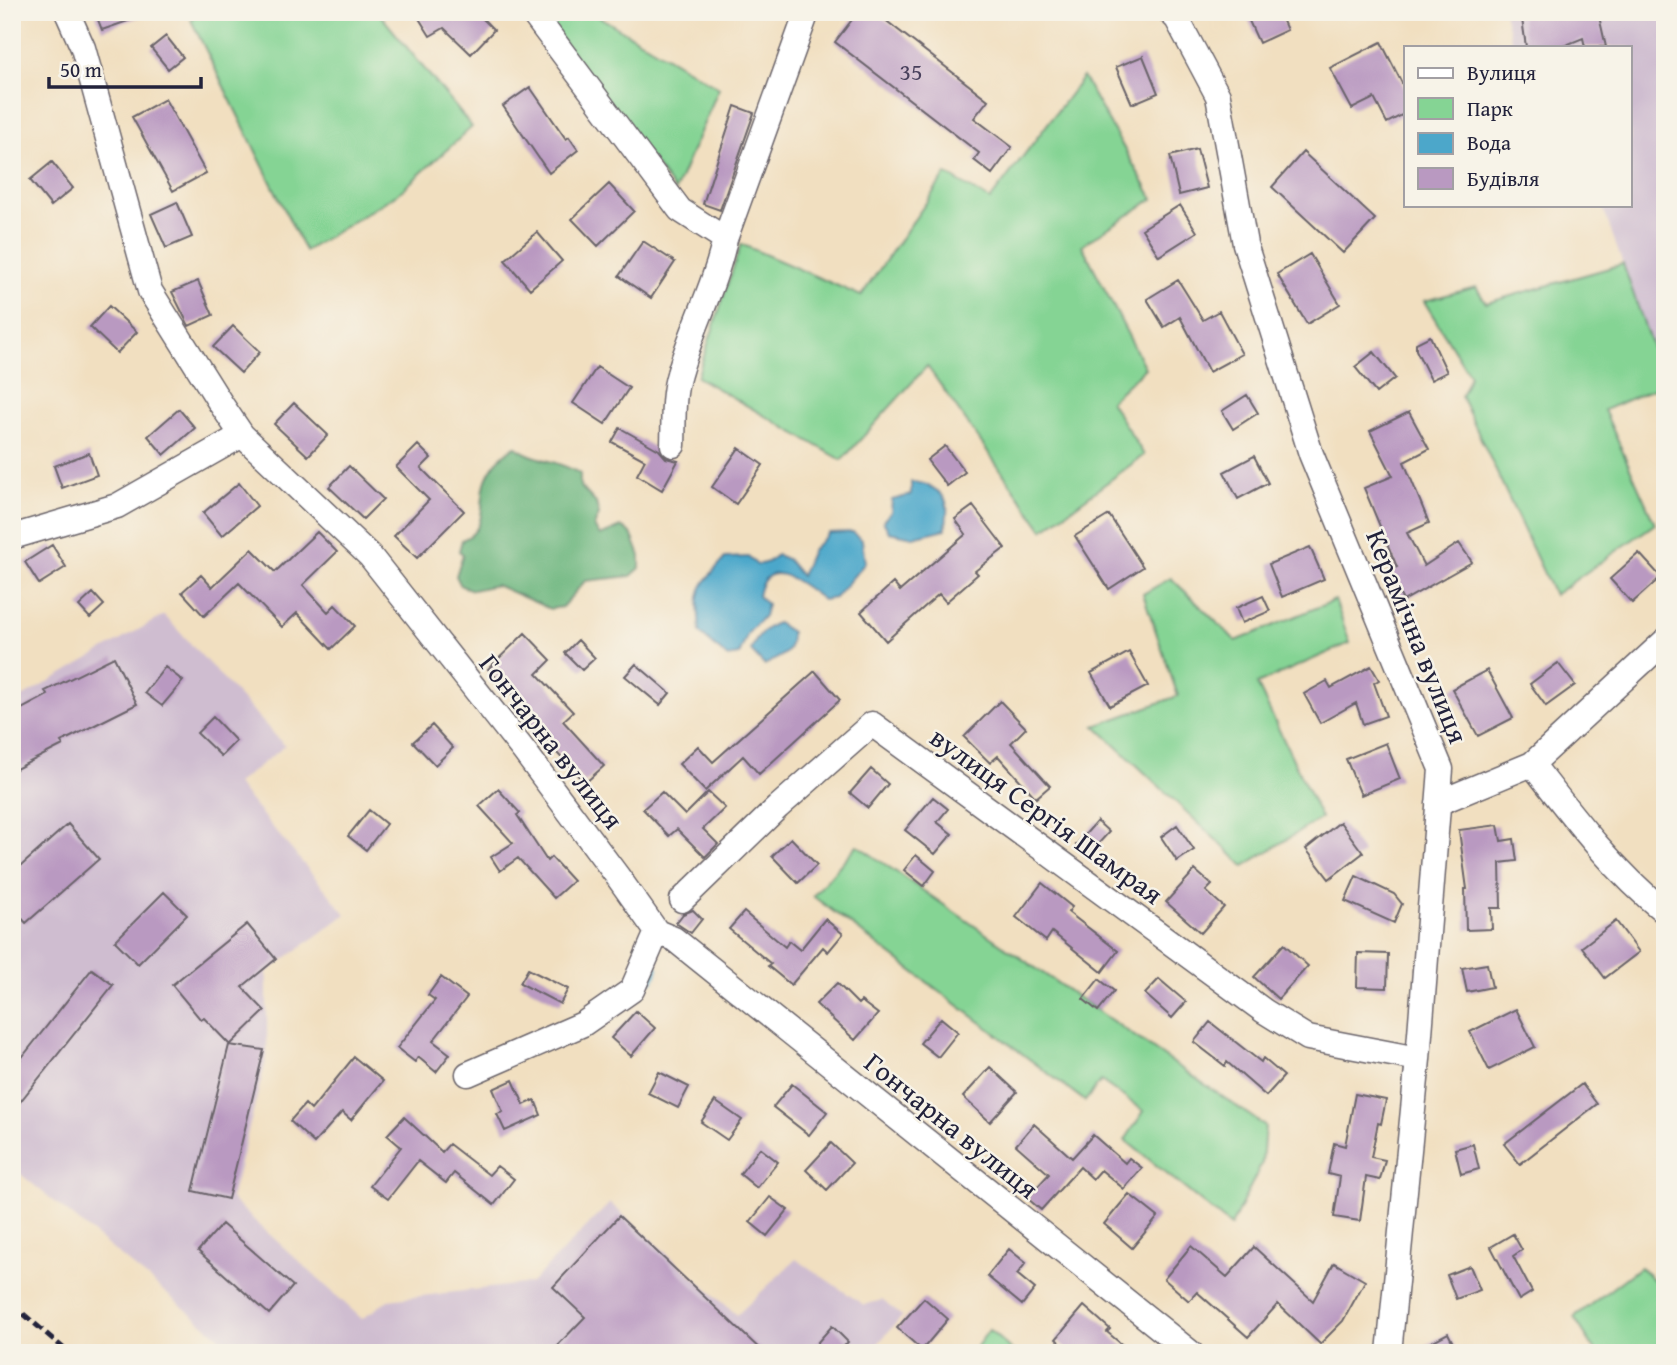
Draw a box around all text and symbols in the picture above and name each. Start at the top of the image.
scale bar [49,46,201,90]
legend [1404,46,1632,206]
text: 50 m [60,54,102,85]
house number: 35 [899,54,923,89]
text: Вулиця [1467,57,1537,88]
text: Парк [1467,93,1513,124]
text: Вода [1467,127,1511,158]
text: Будівля [1467,163,1540,194]
street label: Керамічна вулиця [1356,523,1480,749]
street label: Гончарна вулиця [470,644,634,838]
street label: вулиця Сергія Шамрая [922,716,1172,914]
street label: Гончарна вулиця [856,1042,1048,1208]

